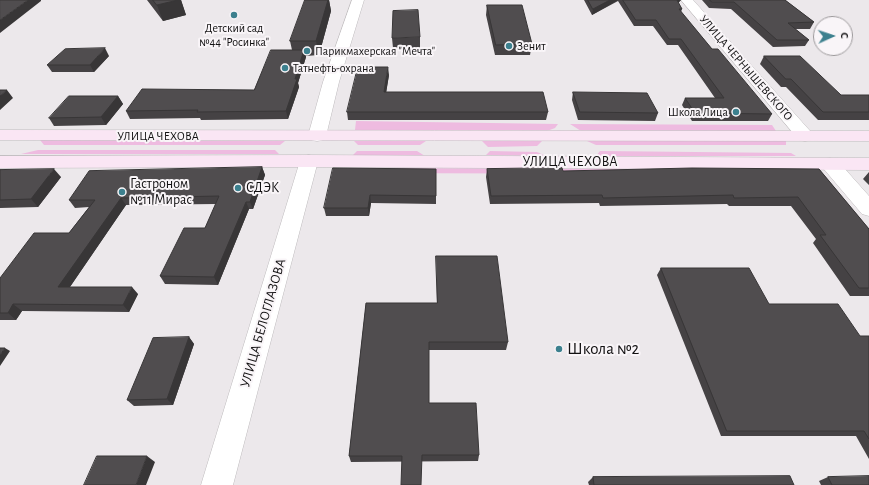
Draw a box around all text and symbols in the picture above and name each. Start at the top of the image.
marker: Детский сад №44 "Росинка" [229,10,239,20]
street label: УЛИЦА ЧЕРНЫШЕВСКОГО [696,12,796,124]
north arrow [813,16,853,56]
place label: Детский сад №44 "Росинка" [199,21,269,49]
text: С [839,32,850,39]
place label: Зенит [517,39,545,53]
marker: Зенит [504,41,514,51]
place label: Парикмахерская "Мечта" [315,44,435,58]
marker: Парикмахерская "Мечта" [302,46,312,56]
place label: Татнефть-охрана [293,61,374,75]
marker: Татнефть-охрана [280,63,290,73]
place label: Школа Лица [668,105,728,119]
marker: Школа Лица [731,107,741,117]
street label: УЛИЦА ЧЕХОВА [117,129,199,143]
street label: УЛИЦА ЧЕХОВА [522,154,618,170]
place label: Гастроном №11 Мирас [130,176,192,208]
place label: СДЭК [246,180,279,196]
marker: СДЭК [233,183,243,193]
marker: Гастроном №11 Мирас [117,187,127,197]
street label: УЛИЦА БЕЛОГЛАЗОВА [237,257,289,389]
place label: Школа №2 [567,339,639,359]
marker: Школа №2 [554,344,564,354]

